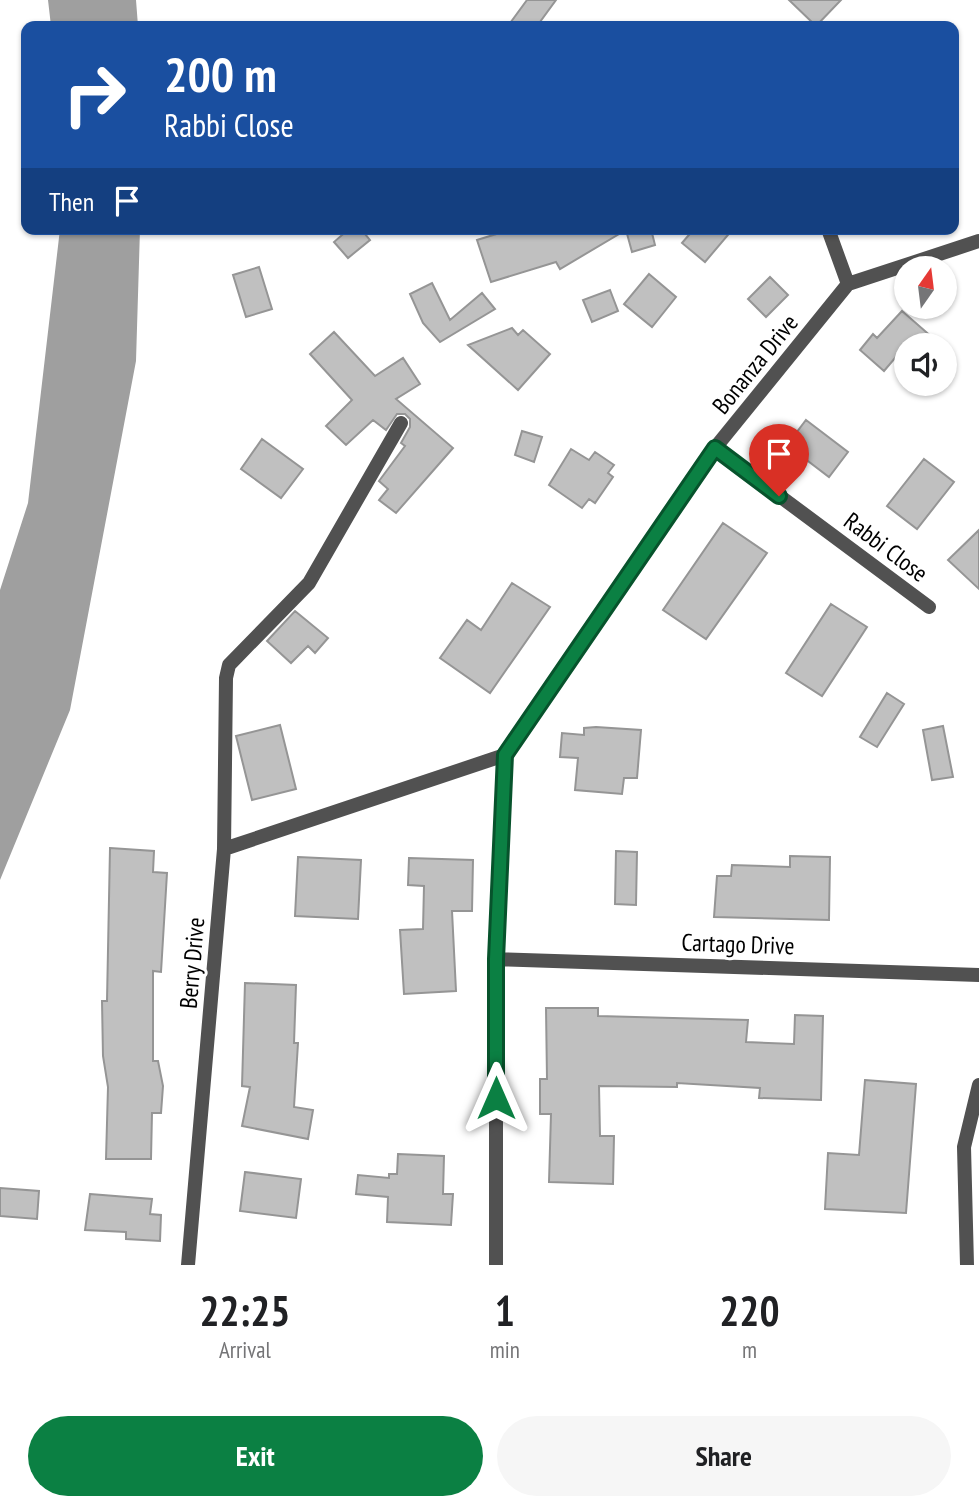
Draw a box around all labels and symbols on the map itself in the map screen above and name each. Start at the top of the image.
north arrow [894,256,957,318]
street label: Bonanza Drive [705,308,805,420]
pin [749,424,809,496]
street label: Rabbi Close [838,505,934,589]
street label: Berry Drive [173,916,211,1010]
street label: Cartago Drive [681,927,795,961]
position arrow [459,1061,533,1135]

